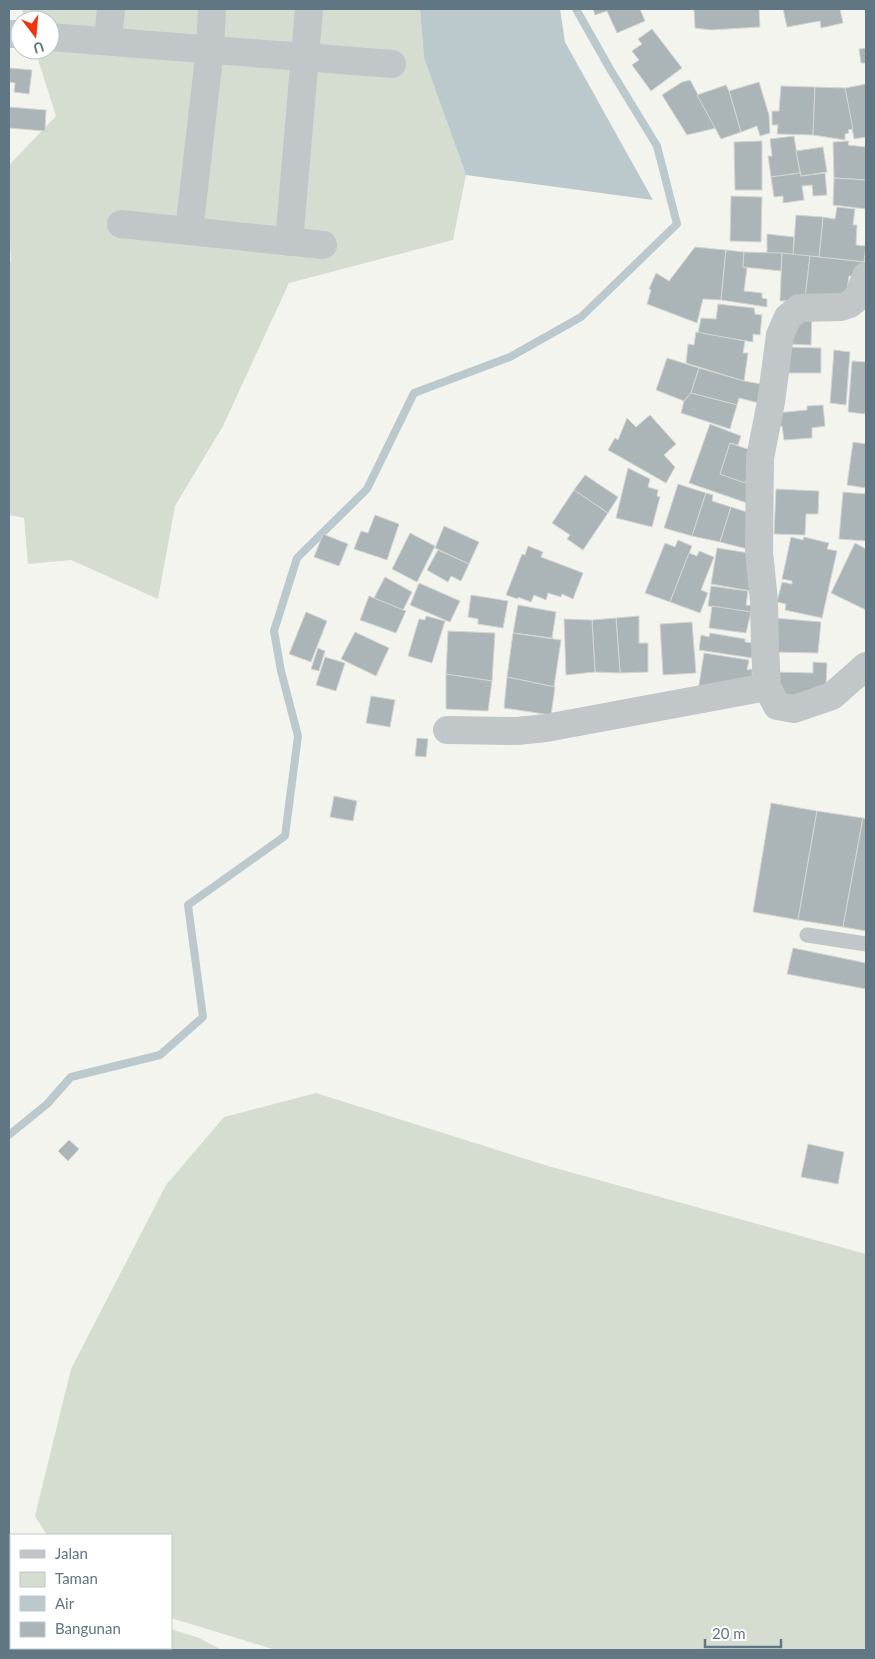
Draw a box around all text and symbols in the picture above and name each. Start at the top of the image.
north arrow [10,10,60,60]
text: U [31,38,46,58]
legend [10,1534,172,1649]
text: Jalan [55,1544,88,1562]
text: Taman [55,1569,98,1587]
text: Air [55,1594,75,1612]
scale bar [705,1616,781,1648]
text: Bangunan [55,1619,121,1637]
text: 20 m [712,1624,746,1642]

